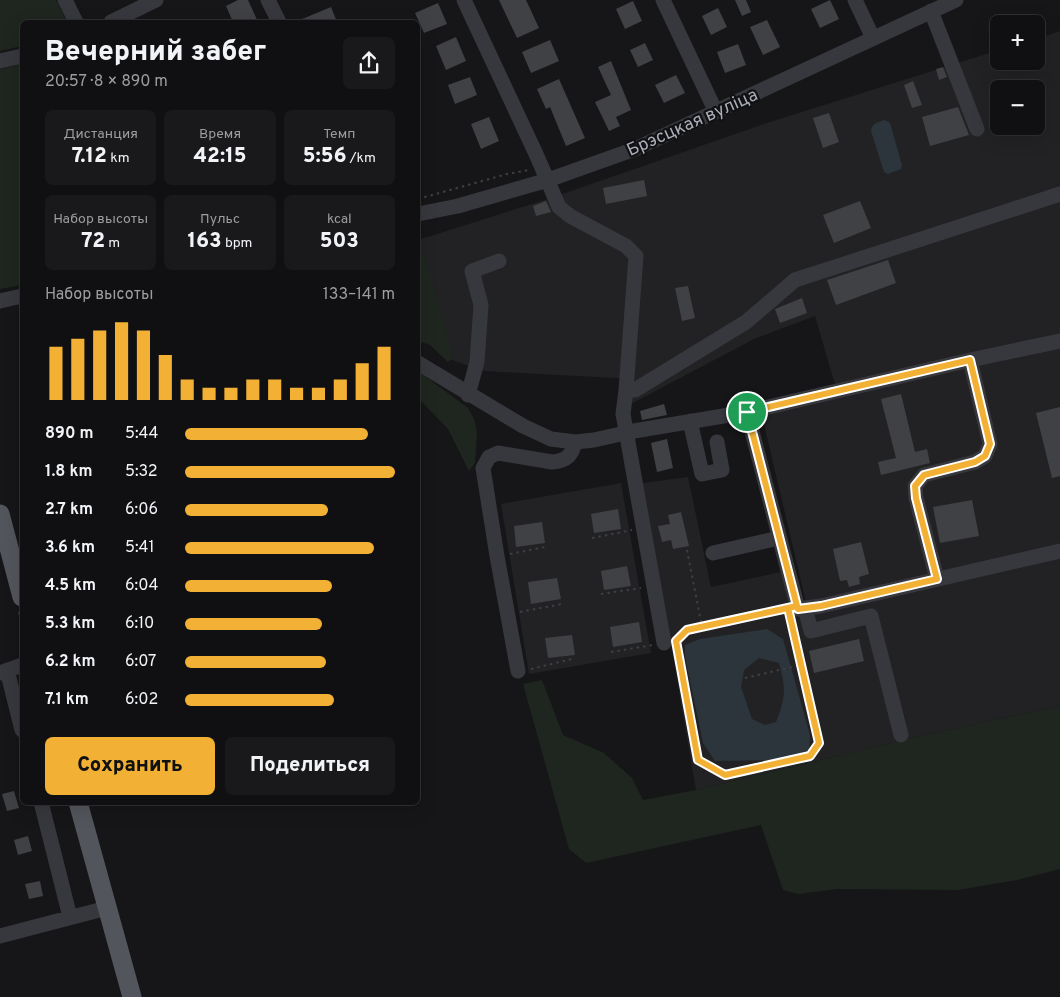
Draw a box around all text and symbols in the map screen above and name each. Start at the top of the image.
map controls [990,15,1045,135]
button: + [990,15,1045,70]
text: Вечерний забег [45,35,266,71]
button: share [343,37,395,89]
text: 20:57 · 8 × 890 m [45,72,168,92]
button: − [990,80,1045,135]
street label: Брэсцкая вуліца [623,84,762,163]
text: Дистанция [63,126,138,143]
text: Время [199,126,241,143]
text: Темп [323,126,355,143]
text: 7.12 [72,143,107,170]
text: 42:15 [193,143,247,170]
text: 5:56 [303,143,347,170]
text: km [107,150,130,167]
text: /km [347,150,376,167]
text: Набор высоты [53,211,148,228]
text: Пульс [200,211,240,228]
text: kcal [327,211,352,228]
text: 72 [81,228,105,255]
text: 163 [187,228,222,255]
text: 503 [320,228,359,255]
text: m [105,235,120,252]
text: bpm [222,235,252,252]
text: Набор высоты [45,285,153,305]
text: 133–141 m [323,285,395,305]
pin [726,391,768,433]
icon: arrive [733,398,761,426]
text: 890 m [45,424,93,444]
text: 5:44 [125,424,158,444]
text: 1.8 km [45,462,92,482]
text: 5:32 [125,462,158,482]
text: 2.7 km [45,500,93,520]
text: 6:06 [125,500,158,520]
text: 3.6 km [45,538,95,558]
text: 5:41 [125,538,154,558]
text: 4.5 km [45,576,96,596]
text: 6:04 [125,576,158,596]
text: 5.3 km [45,614,95,634]
text: 6:10 [125,614,154,634]
text: 6.2 km [45,652,96,672]
text: 6:07 [125,652,156,672]
text: 7.1 km [45,690,89,710]
text: 6:02 [125,690,158,710]
button: Сохранить [45,737,215,795]
button: Поделиться [225,737,395,795]

